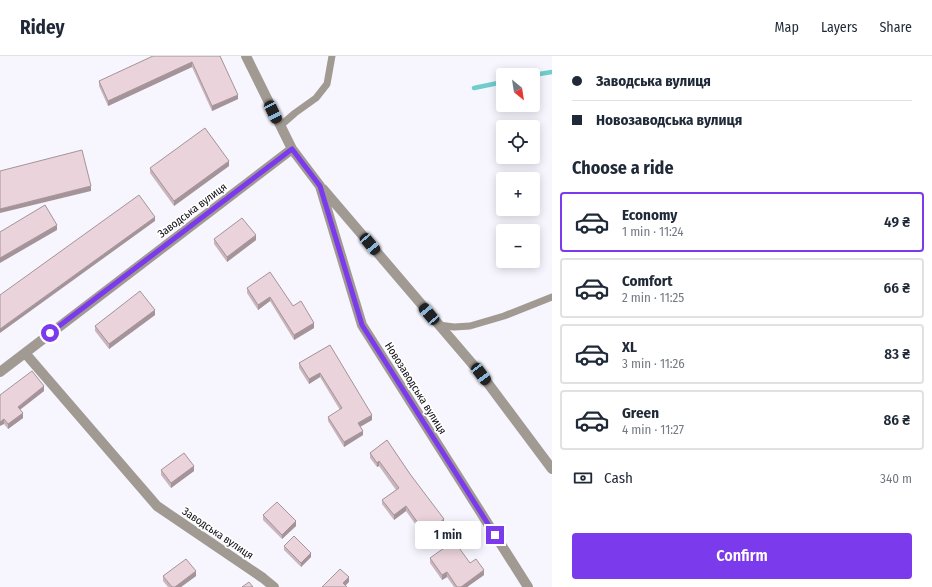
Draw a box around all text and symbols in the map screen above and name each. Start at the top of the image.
text: Ridey [20,16,64,39]
text: Map [775,19,799,36]
text: Layers [821,19,857,36]
text: Share [879,19,912,36]
north arrow [496,68,540,112]
map controls [496,68,540,268]
text: Заводська вулиця [596,72,711,90]
car [262,99,284,125]
text: Новозаводська вулиця [596,111,742,129]
button: locate [496,120,540,164]
text: Choose a ride [572,157,674,179]
button: + [496,172,540,216]
street label: Заводська вулиця [155,180,229,241]
icon: car [574,204,610,240]
text: Economy [622,206,677,224]
text: 49 ₴ [884,213,910,231]
button: − [496,224,540,268]
text: 1 min · 11:24 [622,224,684,239]
car [358,231,382,257]
icon: car [574,270,610,306]
text: Comfort [622,272,673,290]
text: 66 ₴ [884,279,910,297]
text: 2 min · 11:25 [622,290,684,305]
car [417,301,441,327]
route start [41,324,59,342]
icon: car [574,336,610,372]
text: XL [622,338,637,356]
street label: Новозаводська вулиця [382,340,449,437]
text: 83 ₴ [884,345,910,363]
text: 3 min · 11:26 [622,356,685,371]
car [469,361,493,387]
icon: car [574,402,610,438]
text: Green [622,404,659,422]
text: 86 ₴ [883,411,910,429]
text: 4 min · 11:27 [622,422,684,437]
icon: cash [572,467,594,489]
text: Cash [604,469,633,487]
text: 340 m [880,471,912,486]
street label: Заводська вулиця [180,505,256,562]
callout: 1 min [415,521,481,549]
route end [486,526,504,544]
text: 1 min [434,527,462,542]
button: Confirm [572,533,912,579]

